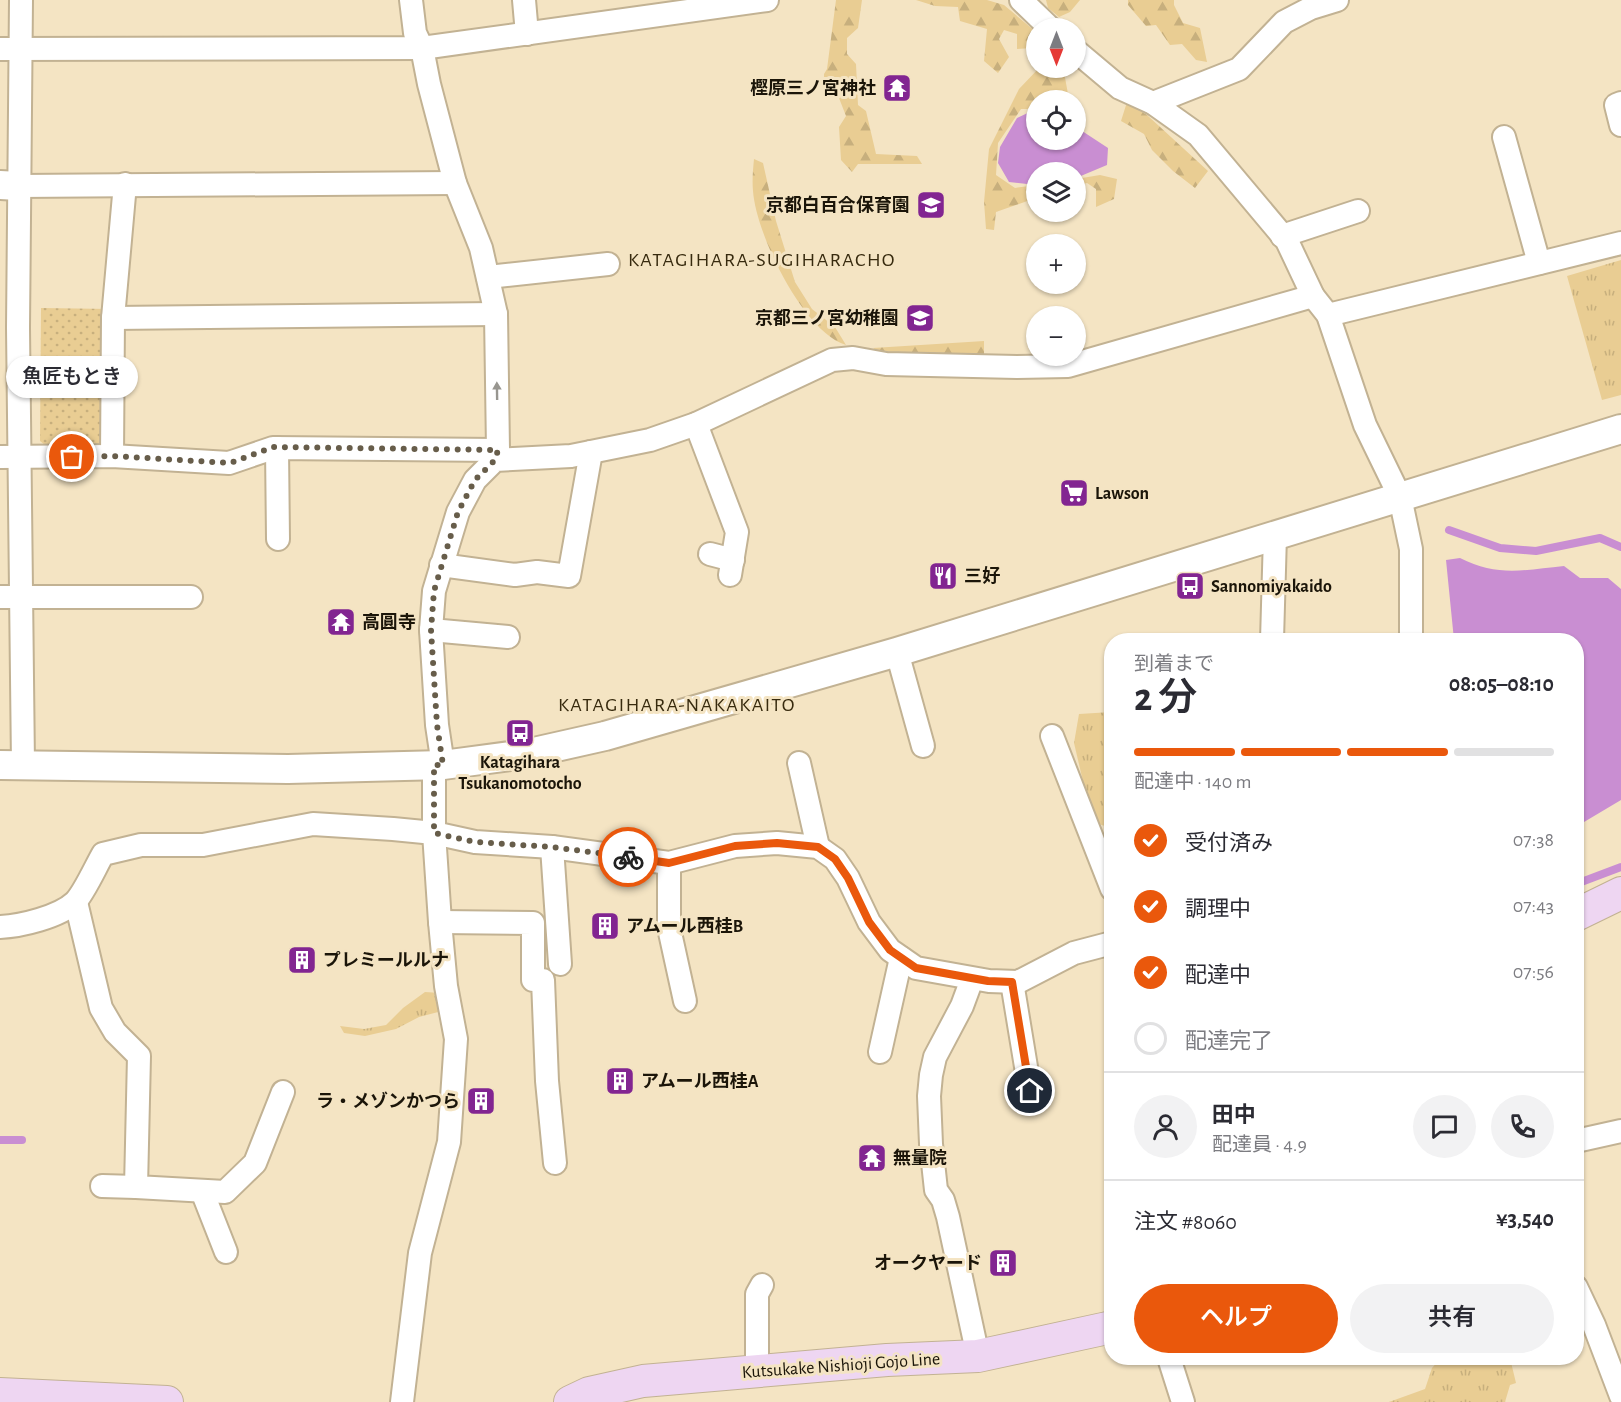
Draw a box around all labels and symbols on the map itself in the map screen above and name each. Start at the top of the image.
north arrow [1026,18,1086,78]
temple icon: 樫原三ノ宮神社 [881,72,913,104]
place label: 樫原三ノ宮神社 [750,78,876,98]
school or university icon: 京都白百合保育園 [915,189,947,221]
place label: 京都白百合保育園 [766,195,910,215]
district label: KATAGIHARA-SUGIHARACHO [628,250,896,270]
school or university icon: 京都三ノ宮幼稚園 [904,302,936,334]
place label: 京都三ノ宮幼稚園 [755,308,899,328]
callout: 魚匠もとき [6,355,138,397]
one-way arrow [492,382,502,401]
pin [46,431,97,482]
supermarket icon: Lawson [1058,477,1090,509]
place label: Lawson [1095,485,1149,503]
restaurant icon: 三好 [927,560,959,592]
place label: 三好 [964,566,1000,586]
bus stop icon: Sannomiyakaido [1174,570,1206,602]
place label: Sannomiyakaido [1211,578,1332,596]
temple icon: 高圓寺 [325,606,357,638]
place label: 高圓寺 [362,613,416,632]
district label: KATAGIHARA-NAKAKAITO [558,695,796,715]
bus stop icon: Katagihara Tsukanomotocho [504,717,536,749]
place label: Katagihara Tsukanomotocho [458,754,582,793]
courier [598,827,658,887]
building icon: アムール西桂B [589,910,621,942]
place label: アムール西桂B [626,917,743,936]
building icon: プレミールルナ [286,944,318,976]
place label: プレミールルナ [323,951,449,970]
building icon: アムール西桂A [604,1065,636,1097]
pin [1004,1065,1055,1116]
place label: アムール西桂A [641,1072,759,1091]
building icon: ラ・メゾンかつら [465,1085,497,1117]
place label: ラ・メゾンかつら [316,1091,460,1111]
temple icon: 無量院 [856,1142,888,1174]
place label: 無量院 [893,1148,947,1168]
building icon: オークヤード [987,1247,1019,1279]
place label: オークヤード [874,1254,982,1273]
street label: Kutsukake Nishioji Gojo Line [741,1350,941,1382]

